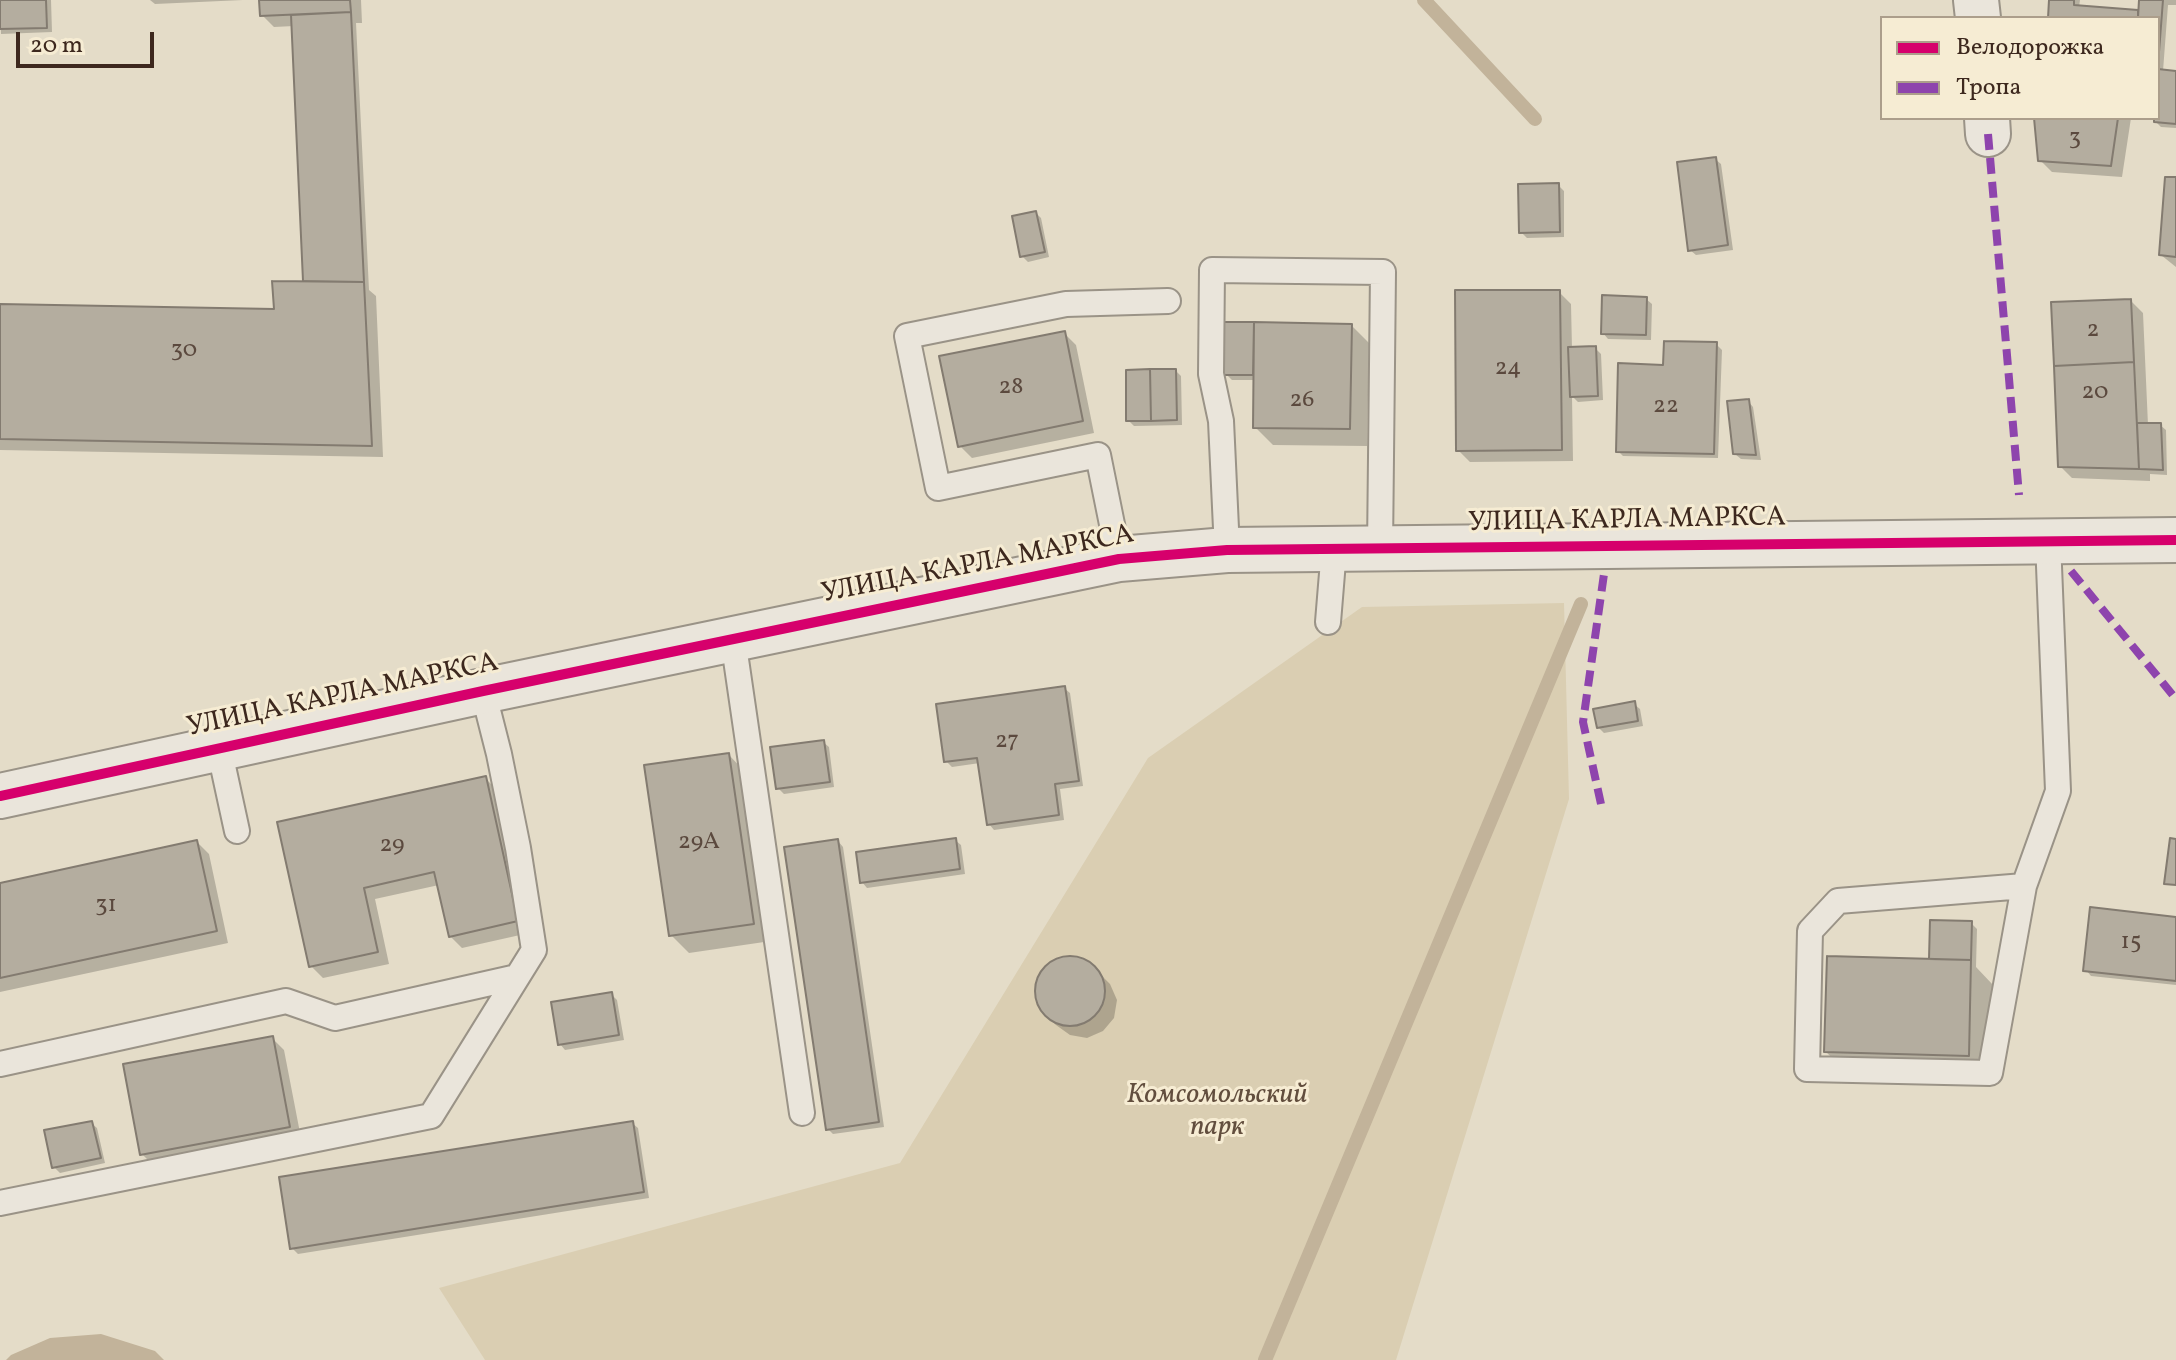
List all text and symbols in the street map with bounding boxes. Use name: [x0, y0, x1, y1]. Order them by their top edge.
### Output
scale bar: [20, 16, 158, 66]
legend: [1880, 16, 2160, 120]
text: 20 m: [30, 29, 83, 63]
text: Велодорожка: [1956, 31, 2104, 65]
text: Тропа: [1956, 71, 2022, 105]
house number: 3: [2069, 126, 2081, 154]
house number: 2: [2087, 318, 2099, 346]
house number: 30: [171, 338, 197, 366]
house number: 24: [1495, 356, 1521, 384]
house number: 28: [998, 375, 1024, 403]
house number: 20: [2081, 380, 2109, 408]
house number: 26: [1289, 388, 1315, 416]
house number: 22: [1653, 394, 1679, 422]
street label: УЛИЦА КАРЛА МАРКСА: [1468, 502, 1786, 542]
street label: УЛИЦА КАРЛА МАРКСА: [819, 519, 1137, 613]
street label: УЛИЦА КАРЛА МАРКСА: [184, 648, 502, 746]
house number: 27: [995, 729, 1019, 757]
house number: 29А: [678, 830, 720, 858]
house number: 29: [379, 833, 405, 861]
house number: 31: [95, 893, 117, 921]
house number: 15: [2121, 930, 2141, 958]
park label: Комсомольский парк: [1126, 1080, 1308, 1146]

